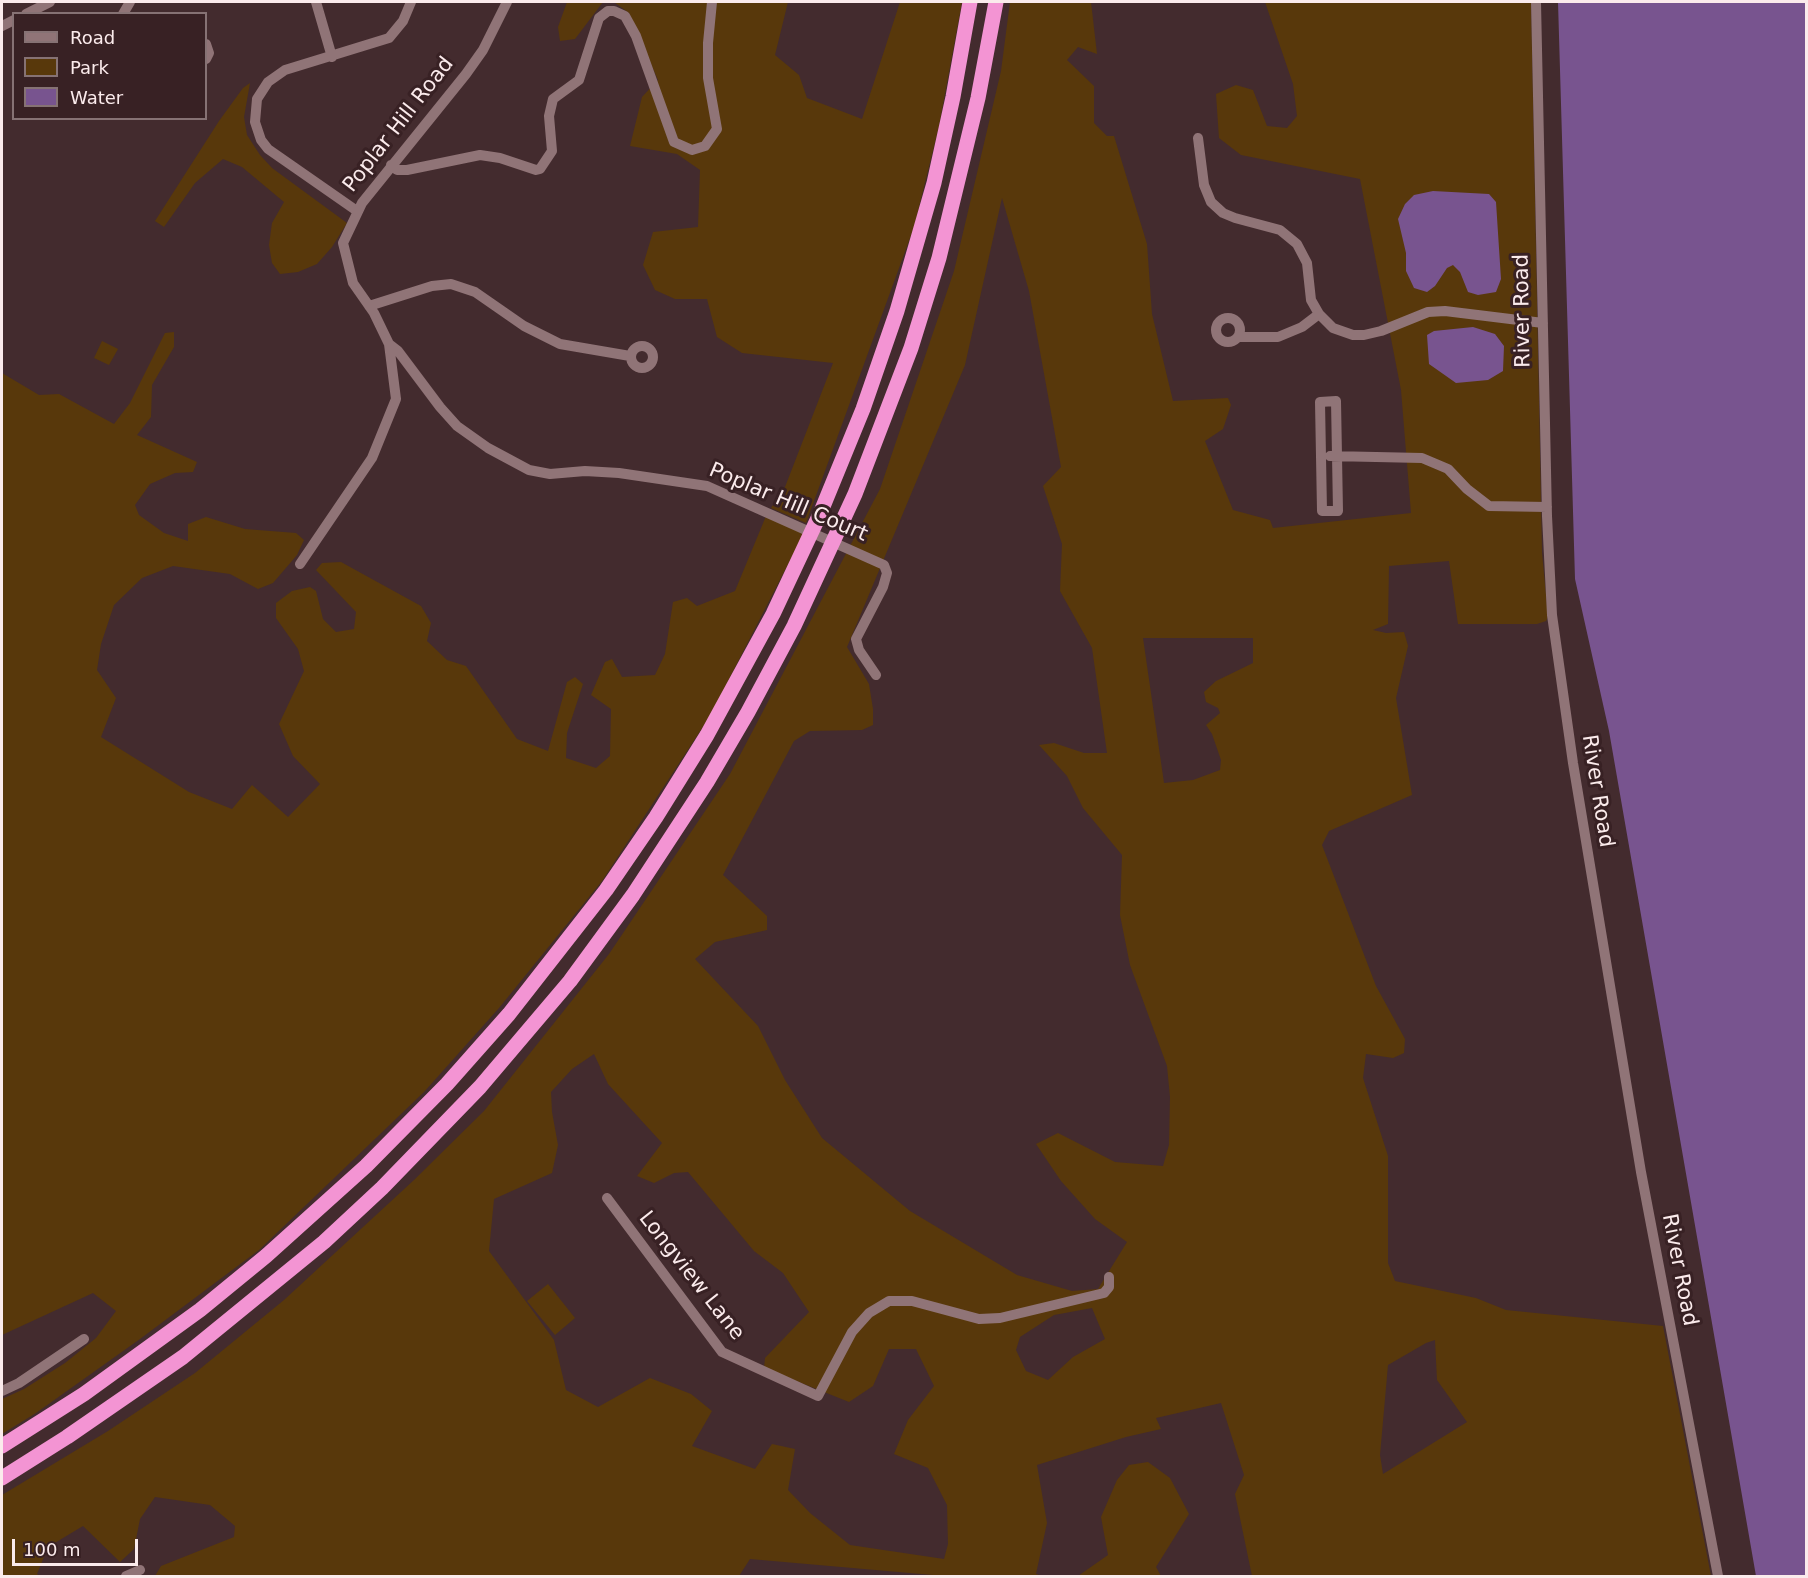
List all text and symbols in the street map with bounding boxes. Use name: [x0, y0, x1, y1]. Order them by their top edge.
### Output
legend: [12, 12, 207, 120]
text: Road: [70, 27, 115, 48]
street label: Poplar Hill Road: [338, 52, 460, 198]
text: Park: [70, 57, 109, 78]
text: Water: [70, 87, 123, 108]
street label: River Road: [1509, 254, 1537, 368]
street label: Poplar Hill Court: [705, 458, 871, 548]
street label: River Road: [1576, 733, 1618, 849]
street label: Longview Lane: [633, 1207, 749, 1345]
street label: River Road: [1656, 1212, 1702, 1328]
scale bar: [15, 1527, 141, 1565]
text: 100 m: [23, 1539, 81, 1560]

